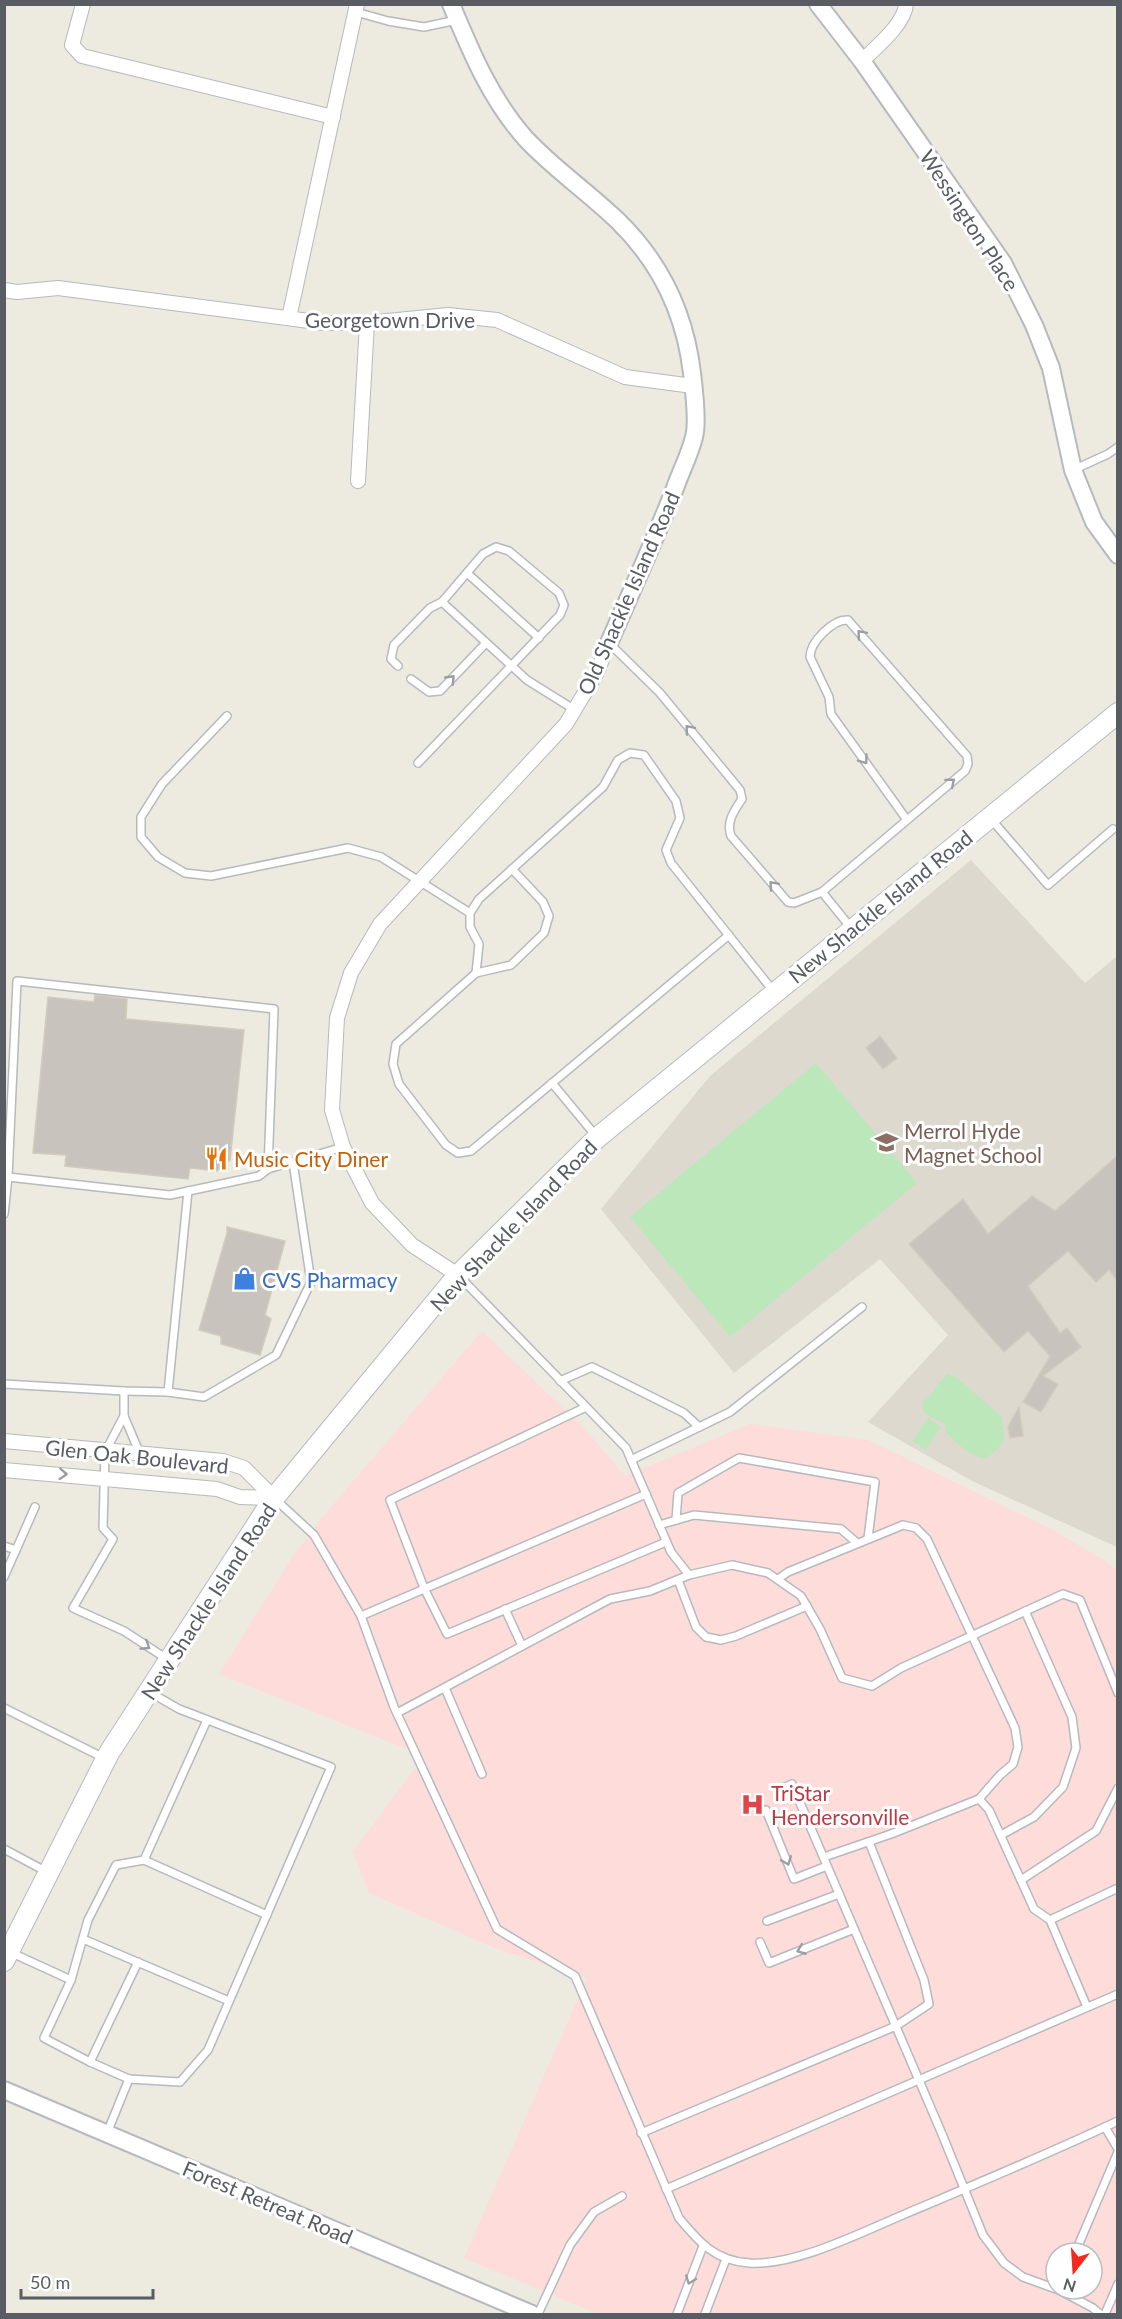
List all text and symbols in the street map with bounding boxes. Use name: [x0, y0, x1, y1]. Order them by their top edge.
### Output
street label: Wessington Place: [915, 145, 1025, 295]
street label: Georgetown Drive: [305, 307, 475, 332]
street label: Old Shackle Island Road: [572, 488, 684, 698]
one-way arrow: [857, 630, 868, 641]
one-way arrow: [444, 676, 455, 687]
one-way arrow: [685, 724, 696, 735]
one-way arrow: [857, 754, 868, 765]
one-way arrow: [944, 778, 955, 789]
street label: New Shackle Island Road: [783, 824, 977, 988]
one-way arrow: [769, 881, 780, 892]
place label: Merrol Hyde Magnet School: [904, 1118, 1042, 1167]
school or university icon: Merrol Hyde Magnet School: [873, 1129, 899, 1155]
street label: New Shackle Island Road: [424, 1134, 602, 1316]
restaurant icon: Music City Diner: [203, 1145, 229, 1171]
place label: Music City Diner: [234, 1146, 388, 1171]
shop icon: CVS Pharmacy: [231, 1266, 257, 1292]
place label: CVS Pharmacy: [262, 1267, 398, 1292]
street label: Glen Oak Boulevard: [44, 1434, 230, 1478]
one-way arrow: [58, 1468, 67, 1481]
street label: New Shackle Island Road: [135, 1498, 281, 1704]
one-way arrow: [140, 1639, 151, 1650]
place label: TriStar Hendersonville: [771, 1780, 909, 1829]
hospital icon: TriStar Hendersonville: [740, 1791, 766, 1817]
one-way arrow: [780, 1855, 792, 1866]
one-way arrow: [796, 1943, 807, 1955]
street label: Forest Retreat Road: [179, 2155, 357, 2249]
north arrow: [1044, 2241, 1104, 2301]
scale bar: [21, 2262, 153, 2300]
text: 50 m: [30, 2271, 70, 2293]
one-way arrow: [685, 2274, 697, 2285]
text: N: [1061, 2275, 1078, 2297]

